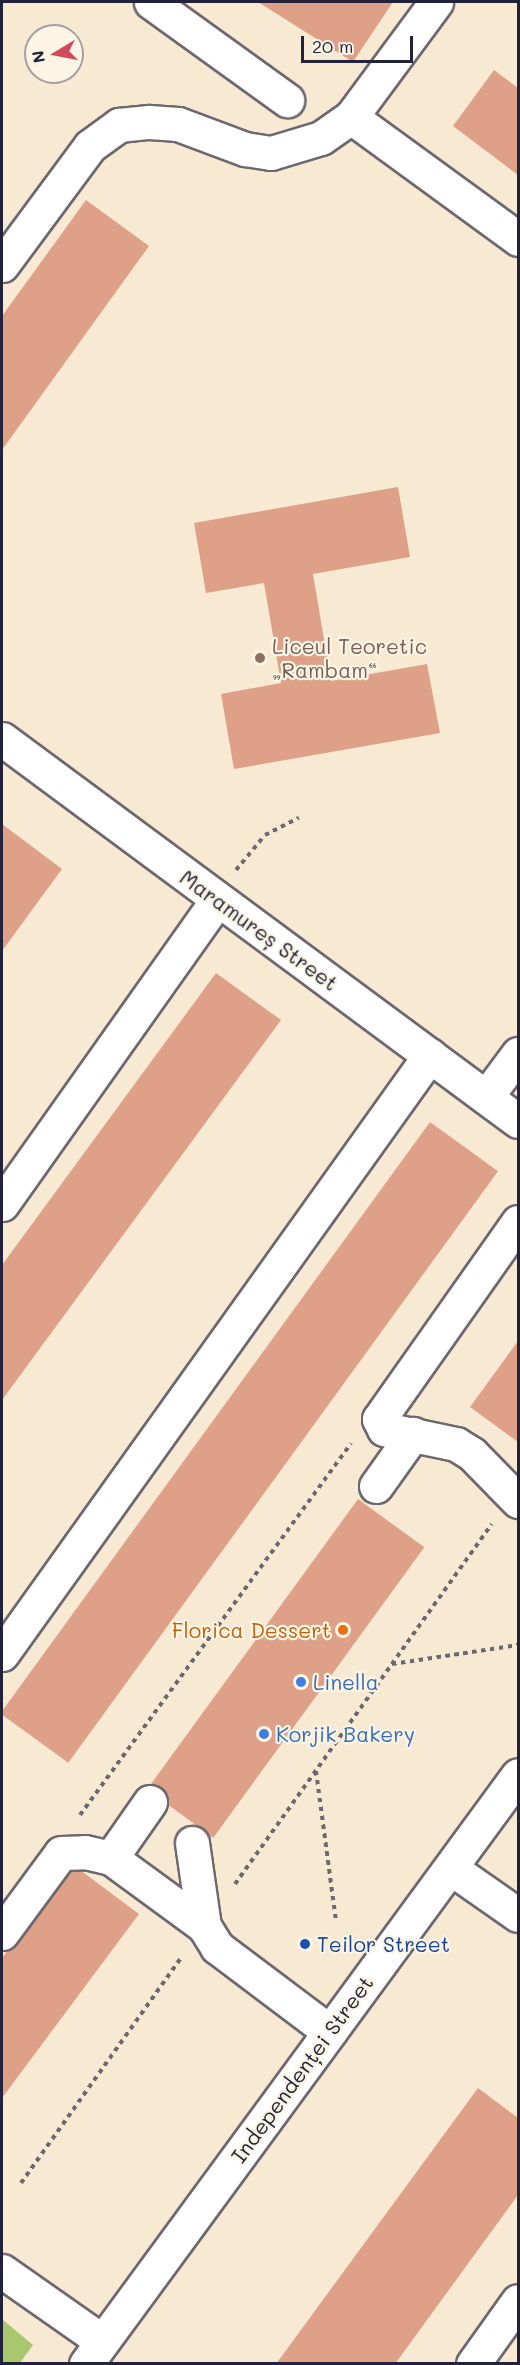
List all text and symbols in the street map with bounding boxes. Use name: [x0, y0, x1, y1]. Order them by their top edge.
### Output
north arrow: [24, 24, 84, 84]
scale bar: [304, 24, 416, 62]
text: 20 m: [312, 34, 353, 58]
text: N: [26, 49, 49, 65]
place label: Liceul Teoretic „Rambam“: [272, 633, 427, 683]
marker: Liceul Teoretic „Rambam“: [253, 651, 267, 665]
street label: Maramureș Street: [175, 864, 343, 996]
place label: Florica Dessert: [172, 1617, 331, 1643]
marker: Florica Dessert: [336, 1623, 350, 1637]
place label: Linella: [313, 1669, 379, 1695]
marker: Linella: [294, 1675, 308, 1689]
place label: Korjik Bakery: [276, 1721, 415, 1747]
marker: Korjik Bakery: [257, 1727, 271, 1741]
place label: Teilor Street: [317, 1931, 450, 1957]
marker: Teilor Street: [298, 1937, 312, 1951]
street label: Independenței Street: [226, 1971, 378, 2167]

